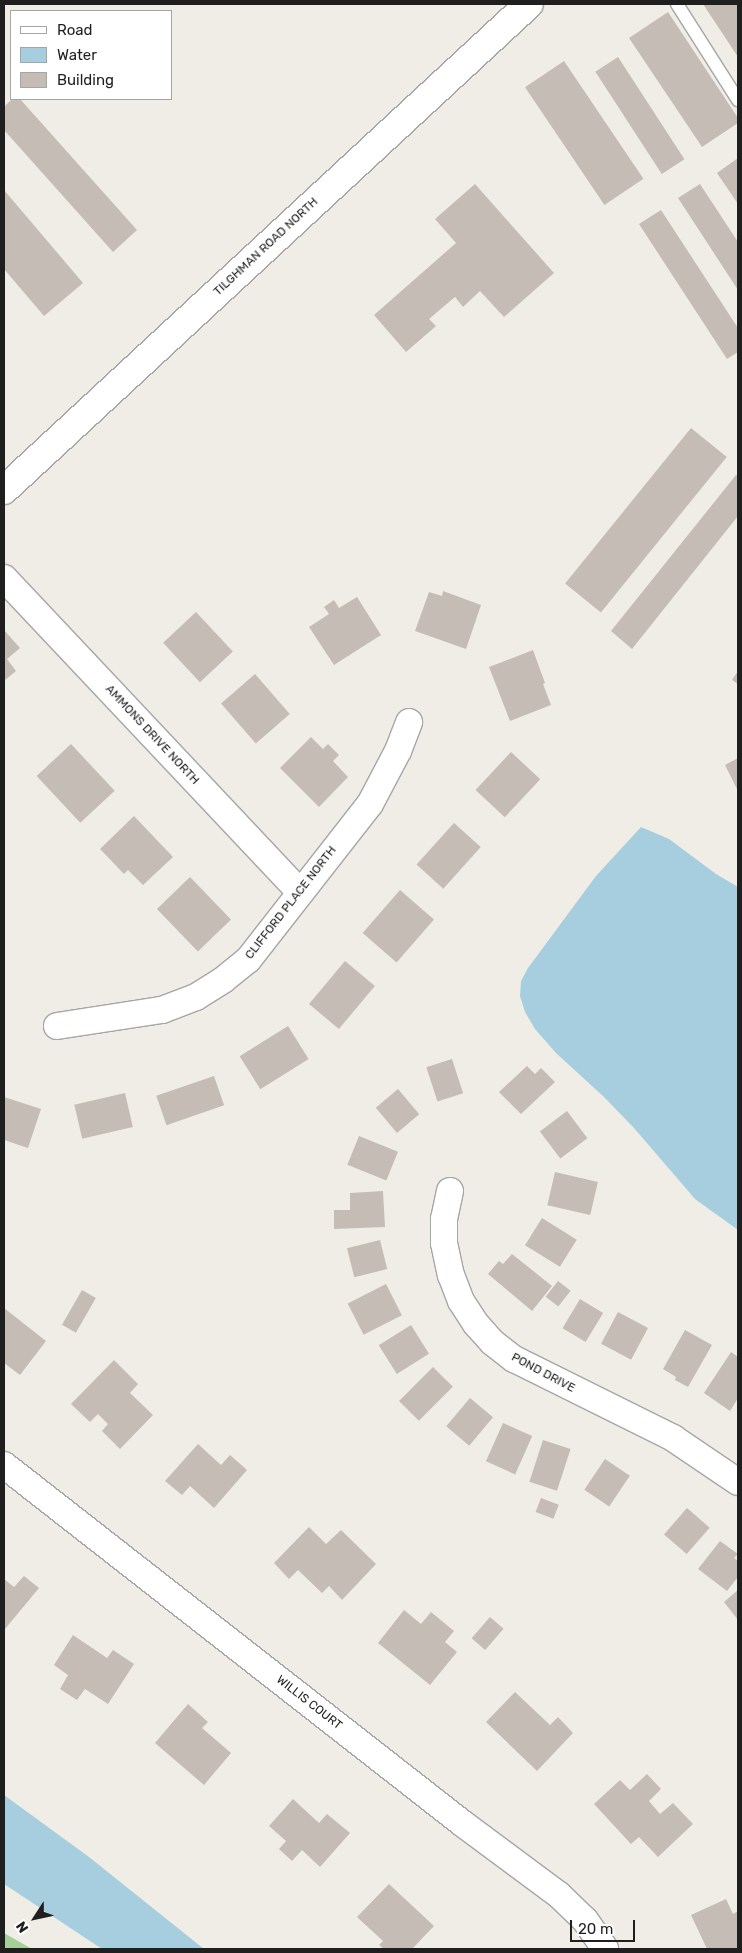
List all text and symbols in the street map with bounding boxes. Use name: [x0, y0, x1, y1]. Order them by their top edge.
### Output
legend: [10, 10, 172, 100]
text: Road: [57, 21, 93, 39]
text: Water: [57, 46, 97, 64]
text: Building: [57, 71, 114, 89]
street label: TILGHMAN ROAD NORTH: [211, 195, 321, 299]
street label: AMMONS DRIVE NORTH: [102, 682, 202, 788]
street label: CLIFFORD PLACE NORTH: [242, 844, 340, 962]
street label: POND DRIVE: [509, 1350, 577, 1396]
street label: WILLIS COURT: [273, 1673, 345, 1733]
north arrow: [10, 1893, 60, 1943]
scale bar: [572, 1910, 637, 1942]
text: N: [12, 1918, 32, 1936]
text: 20 m: [578, 1920, 613, 1938]

